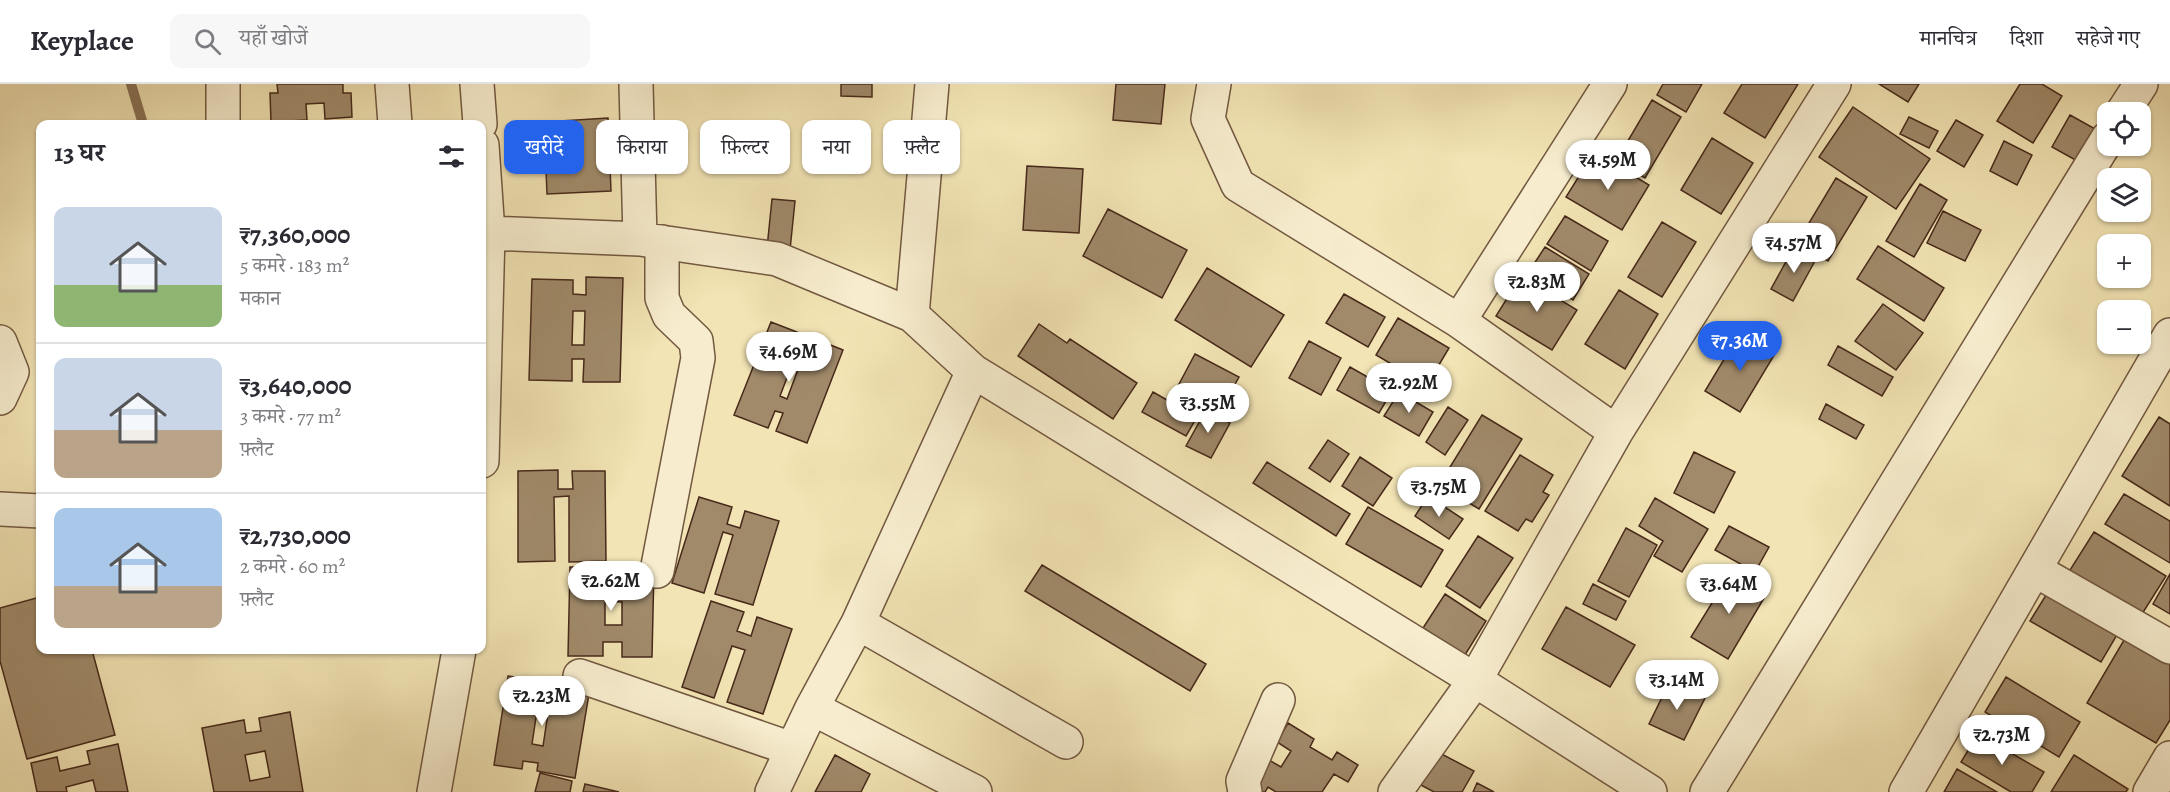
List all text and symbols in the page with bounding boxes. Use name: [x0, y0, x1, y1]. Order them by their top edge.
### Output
search box: [170, 14, 590, 68]
text: Keyplace: [30, 22, 134, 60]
text: यहाँ खोजें: [239, 23, 308, 53]
text: मानचित्र: [1920, 24, 1977, 52]
text: दिशा: [2010, 24, 2043, 52]
text: सहेजे गए: [2076, 24, 2140, 52]
icon: search: [191, 25, 224, 58]
map controls: [2097, 102, 2151, 354]
button: locate: [2097, 102, 2151, 156]
chip: खरीदें: [504, 120, 584, 174]
chip: किराया: [596, 120, 688, 174]
chip: फ़िल्टर: [700, 120, 790, 174]
chip: नया: [802, 120, 871, 174]
chip: फ़्लैट: [883, 120, 960, 174]
text: 13 घर: [54, 135, 105, 170]
icon: filters: [435, 140, 468, 173]
pin: ₹4.59M: [1559, 140, 1657, 191]
text: ₹4.59M: [1580, 146, 1637, 173]
button: layers: [2097, 168, 2151, 222]
text: ₹7,360,000: [240, 217, 350, 252]
pin: ₹4.57M: [1745, 223, 1843, 274]
text: ₹4.57M: [1766, 229, 1822, 256]
icon: home: [102, 231, 174, 303]
button: +: [2097, 234, 2151, 288]
text: 5 कमरे · 183 m²: [240, 252, 349, 279]
pin: ₹2.83M: [1488, 262, 1586, 313]
text: ₹2.83M: [1508, 268, 1566, 295]
text: मकान: [240, 285, 281, 312]
button: −: [2097, 300, 2151, 354]
pin: ₹7.36M: [1691, 321, 1789, 372]
text: ₹7.36M: [1712, 327, 1768, 354]
pin: ₹4.69M: [740, 332, 838, 383]
text: ₹4.69M: [760, 338, 818, 365]
pin: ₹2.92M: [1360, 363, 1458, 414]
text: ₹3,640,000: [240, 368, 352, 403]
text: ₹2.92M: [1380, 369, 1438, 396]
icon: home: [102, 382, 174, 454]
pin: ₹3.55M: [1159, 383, 1257, 434]
text: ₹3.55M: [1180, 389, 1236, 416]
text: 3 कमरे · 77 m²: [240, 403, 341, 430]
text: फ़्लैट: [240, 436, 273, 463]
pin: ₹3.75M: [1390, 467, 1488, 518]
text: ₹3.75M: [1411, 473, 1467, 500]
text: ₹2,730,000: [240, 518, 351, 553]
icon: home: [102, 532, 174, 604]
text: 2 कमरे · 60 m²: [240, 553, 345, 580]
pin: ₹2.62M: [562, 561, 660, 612]
pin: ₹3.64M: [1680, 564, 1778, 615]
text: ₹2.62M: [582, 567, 640, 594]
text: ₹3.64M: [1700, 570, 1758, 597]
text: फ़्लैट: [240, 586, 273, 613]
pin: ₹3.14M: [1628, 660, 1726, 711]
text: ₹3.14M: [1650, 666, 1704, 693]
pin: ₹2.23M: [493, 676, 591, 727]
text: ₹2.23M: [513, 682, 571, 709]
pin: ₹2.73M: [1953, 715, 2051, 766]
text: ₹2.73M: [1974, 721, 2030, 748]

